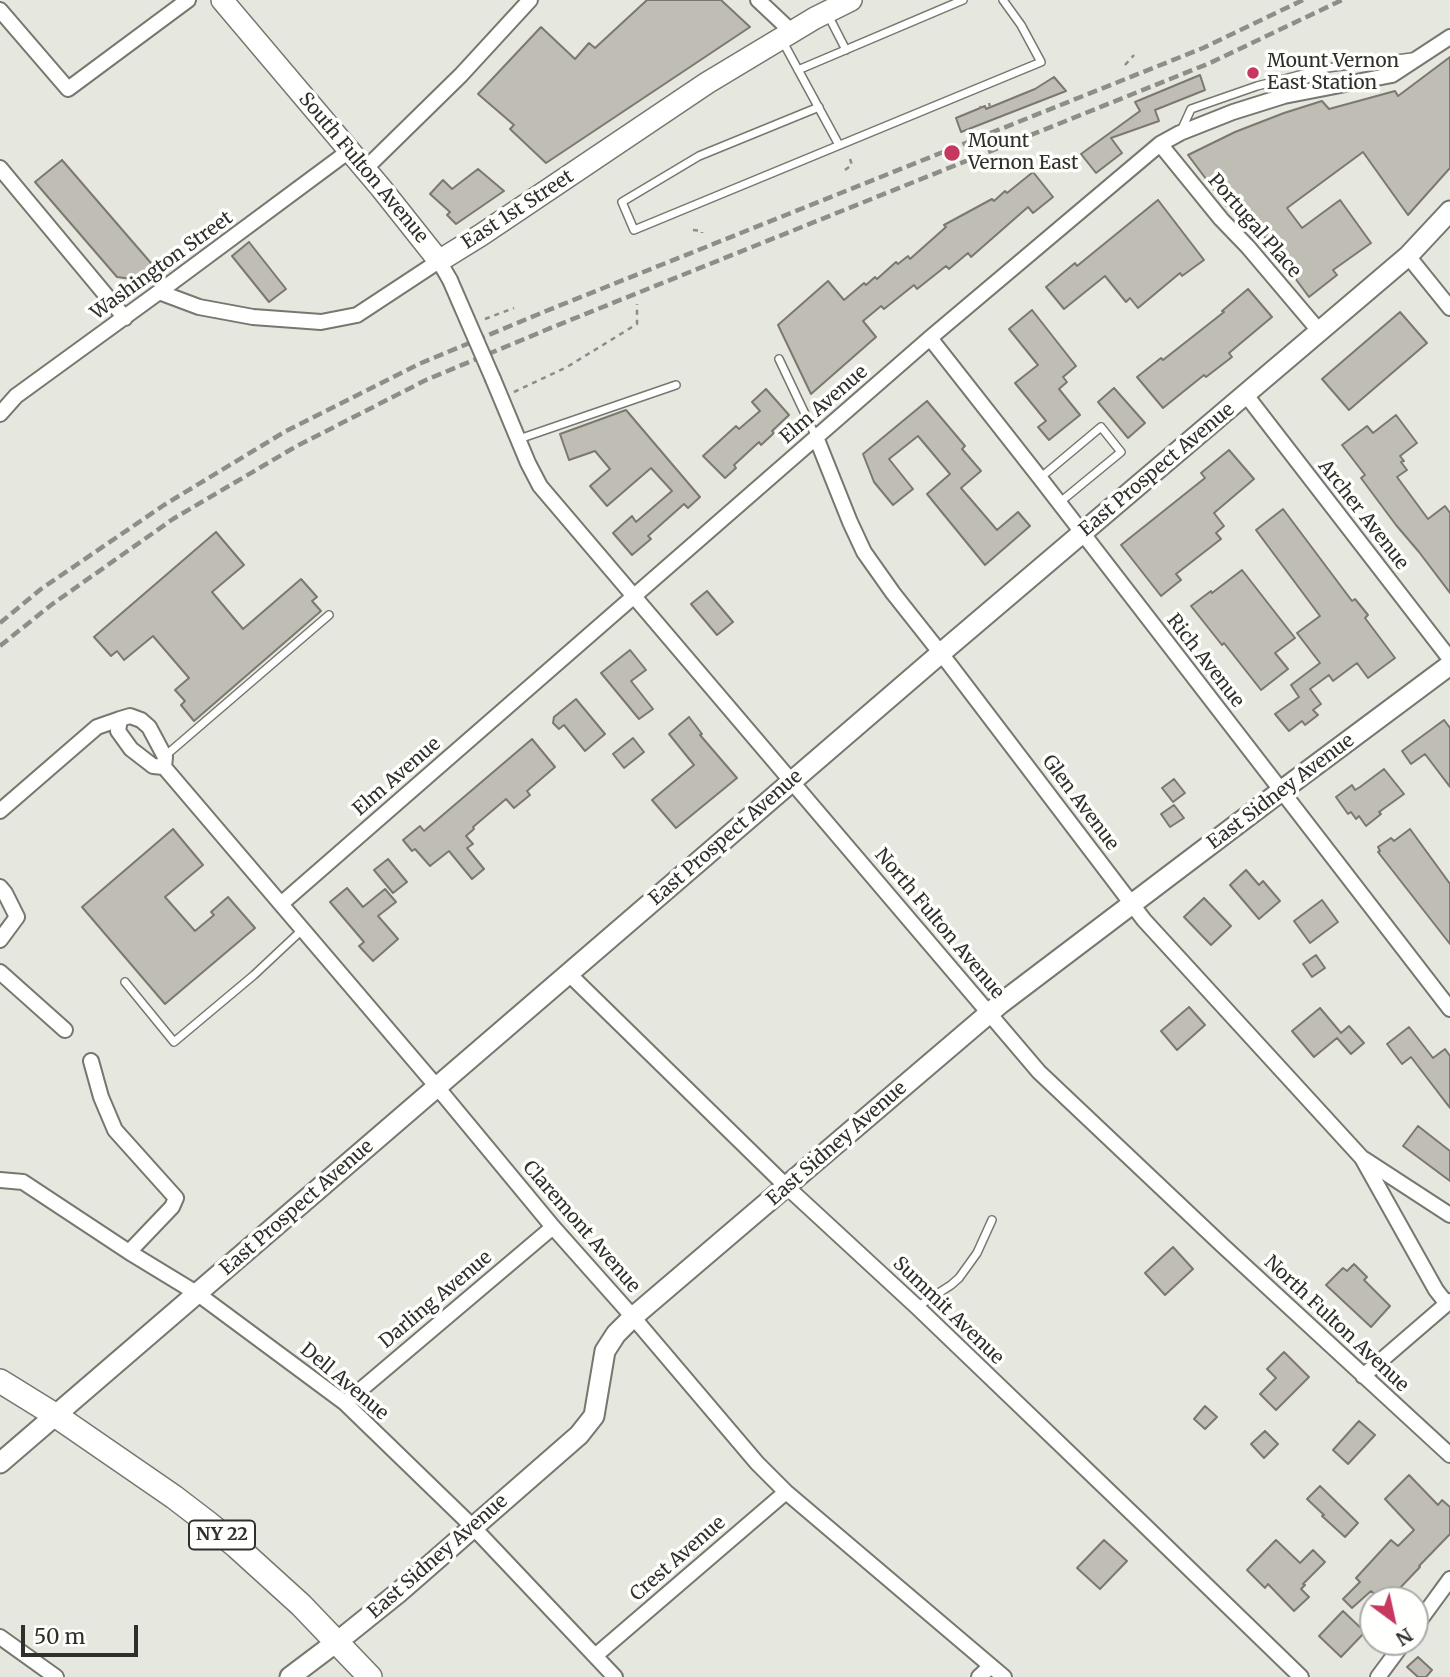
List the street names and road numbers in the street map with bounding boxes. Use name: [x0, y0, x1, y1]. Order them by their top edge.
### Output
street label: South Fulton Avenue: [293, 88, 433, 248]
street label: East 1st Street: [458, 165, 578, 255]
street label: Portugal Place: [1203, 169, 1305, 283]
street label: Washington Street: [87, 207, 237, 325]
street label: Elm Avenue: [776, 361, 872, 449]
street label: East Prospect Avenue: [1075, 398, 1239, 542]
street label: Archer Avenue: [1313, 456, 1413, 574]
street label: Rich Avenue: [1161, 610, 1249, 712]
street label: East Sidney Avenue: [1203, 729, 1359, 855]
street label: Elm Avenue: [349, 733, 445, 821]
street label: Glen Avenue: [1037, 751, 1123, 855]
street label: East Prospect Avenue: [645, 765, 807, 911]
street label: North Fulton Avenue: [869, 844, 1009, 1004]
street label: East Sidney Avenue: [763, 1077, 911, 1211]
street label: East Prospect Avenue: [216, 1135, 378, 1281]
street label: Claremont Avenue: [518, 1156, 644, 1298]
street label: Darling Avenue: [375, 1246, 497, 1354]
street label: North Fulton Avenue: [1259, 1251, 1413, 1397]
street label: Summit Avenue: [888, 1252, 1008, 1370]
street label: Dell Avenue: [295, 1339, 393, 1425]
street label: East Sidney Avenue: [364, 1490, 512, 1624]
street label: Crest Avenue: [626, 1512, 730, 1606]
road number: NY 22: [189, 1520, 255, 1550]

